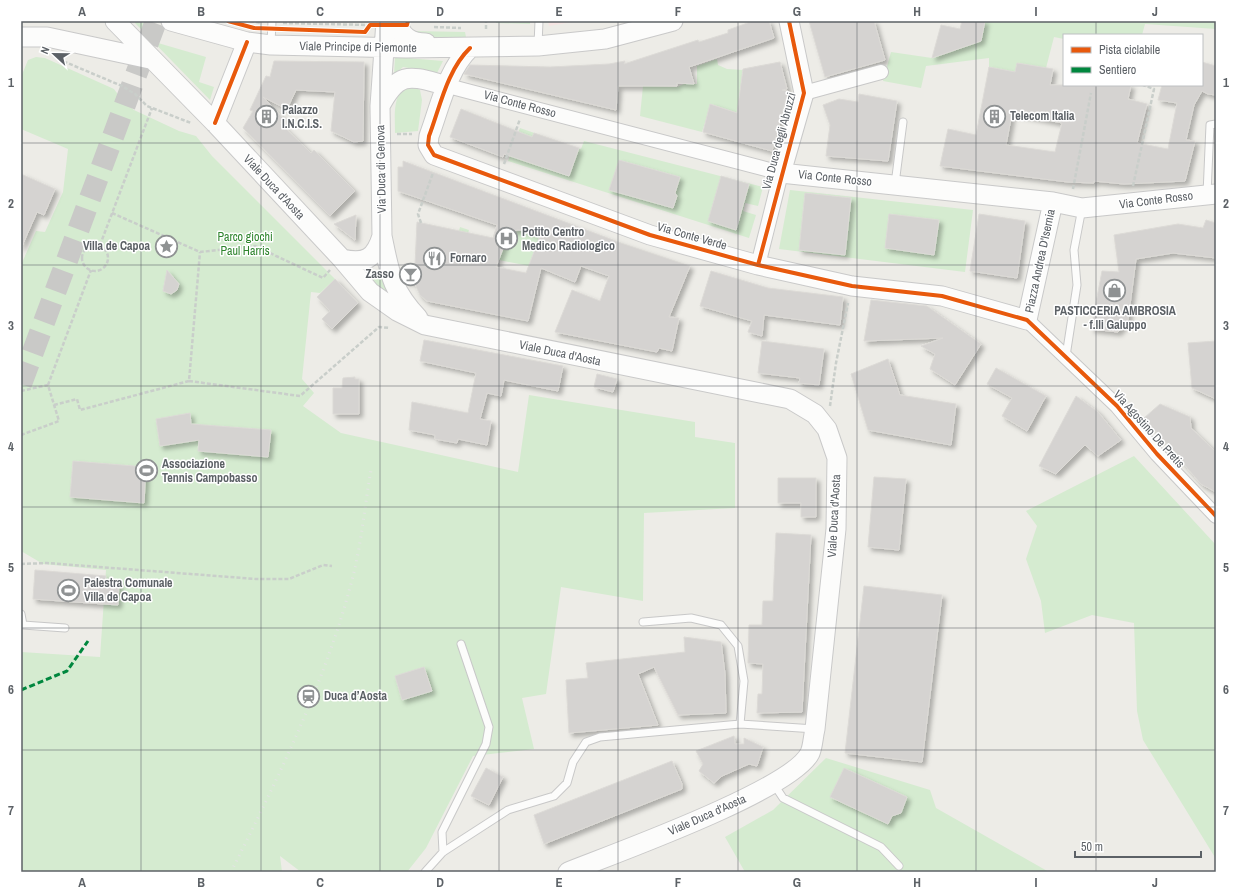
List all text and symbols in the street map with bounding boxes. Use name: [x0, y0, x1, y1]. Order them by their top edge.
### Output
text: A: [78, 3, 86, 20]
text: B: [197, 3, 205, 20]
text: C: [316, 3, 324, 20]
text: D: [436, 3, 444, 20]
text: E: [555, 3, 563, 20]
text: F: [675, 3, 682, 20]
text: G: [793, 3, 801, 20]
text: H: [913, 3, 921, 20]
text: I: [1035, 3, 1038, 20]
text: J: [1152, 3, 1158, 20]
north arrow: [34, 34, 74, 74]
legend: [1063, 34, 1203, 86]
street label: Viale Principe di Piemonte: [299, 38, 417, 56]
text: Pista ciclabile: [1099, 42, 1160, 58]
text: N: [37, 45, 52, 56]
text: Sentiero: [1099, 62, 1136, 78]
text: 1: [8, 74, 14, 91]
text: 1: [1223, 74, 1229, 91]
street label: Via Conte Rosso: [482, 87, 558, 121]
street label: Via Duca degli Abruzzi: [758, 91, 800, 191]
place label: Palazzo I.N.C.I.S.: [282, 102, 322, 132]
building icon: Telecom Italia: [982, 103, 1008, 129]
building icon: Palazzo I.N.C.I.S.: [254, 104, 280, 130]
place label: Telecom Italia: [1010, 108, 1075, 124]
street label: Via Duca di Genova: [372, 124, 390, 213]
street label: Viale Duca d'Aosta: [240, 151, 309, 223]
street label: Via Conte Rosso: [797, 166, 873, 190]
street label: Via Conte Rosso: [1118, 188, 1194, 212]
text: 2: [8, 195, 14, 212]
text: 2: [1223, 195, 1229, 212]
street label: Piazza Andrea D'Isernia: [1021, 207, 1059, 314]
street label: Via Conte Verde: [655, 218, 729, 254]
place label: Potito Centro Medico Radiologico: [522, 224, 615, 254]
hospital icon: Potito Centro Medico Radiologico: [493, 226, 519, 252]
park label: Parco giochi Paul Harris: [217, 229, 273, 259]
place icon: Villa de Capoa: [153, 233, 179, 259]
place label: Villa de Capoa: [83, 238, 151, 254]
restaurant icon: Fornaro: [421, 245, 447, 271]
place label: Fornaro: [450, 250, 487, 266]
bar icon: Zasso: [397, 261, 423, 287]
place label: Zasso: [366, 266, 394, 282]
shop icon: PASTICCERIA AMBROSIA - f.lli Galuppo: [1102, 277, 1128, 303]
place label: PASTICCERIA AMBROSIA - f.lli Galuppo: [1054, 303, 1177, 333]
text: 3: [8, 317, 14, 334]
text: 3: [1223, 317, 1229, 334]
street label: Viale Duca d'Aosta: [518, 337, 603, 370]
street label: Via Agostino De Pretis: [1110, 387, 1188, 471]
text: 4: [8, 438, 14, 455]
text: 4: [1223, 438, 1229, 455]
place label: Associazione Tennis Campobasso: [162, 456, 258, 486]
sports icon: Associazione Tennis Campobasso: [134, 458, 160, 484]
street label: Viale Duca d'Aosta: [824, 474, 844, 558]
text: 5: [8, 559, 14, 576]
text: 5: [1223, 559, 1229, 576]
place label: Palestra Comunale Villa de Capoa: [84, 575, 173, 605]
sports icon: Palestra Comunale Villa de Capoa: [56, 577, 82, 603]
text: 6: [8, 681, 14, 698]
text: 6: [1223, 681, 1229, 698]
station icon: Duca d’Aosta: [295, 683, 321, 709]
place label: Duca d’Aosta: [324, 688, 387, 704]
street label: Viale Duca d'Aosta: [666, 791, 749, 839]
text: 7: [8, 802, 14, 819]
text: 7: [1223, 802, 1229, 819]
scale bar: [1075, 833, 1201, 859]
text: 50 m: [1081, 839, 1103, 855]
text: A: [78, 874, 86, 891]
text: B: [197, 874, 205, 891]
text: C: [316, 874, 324, 891]
text: D: [436, 874, 444, 891]
text: E: [555, 874, 563, 891]
text: F: [675, 874, 682, 891]
text: G: [793, 874, 801, 891]
text: H: [913, 874, 921, 891]
text: I: [1035, 874, 1038, 891]
text: J: [1152, 874, 1158, 891]

